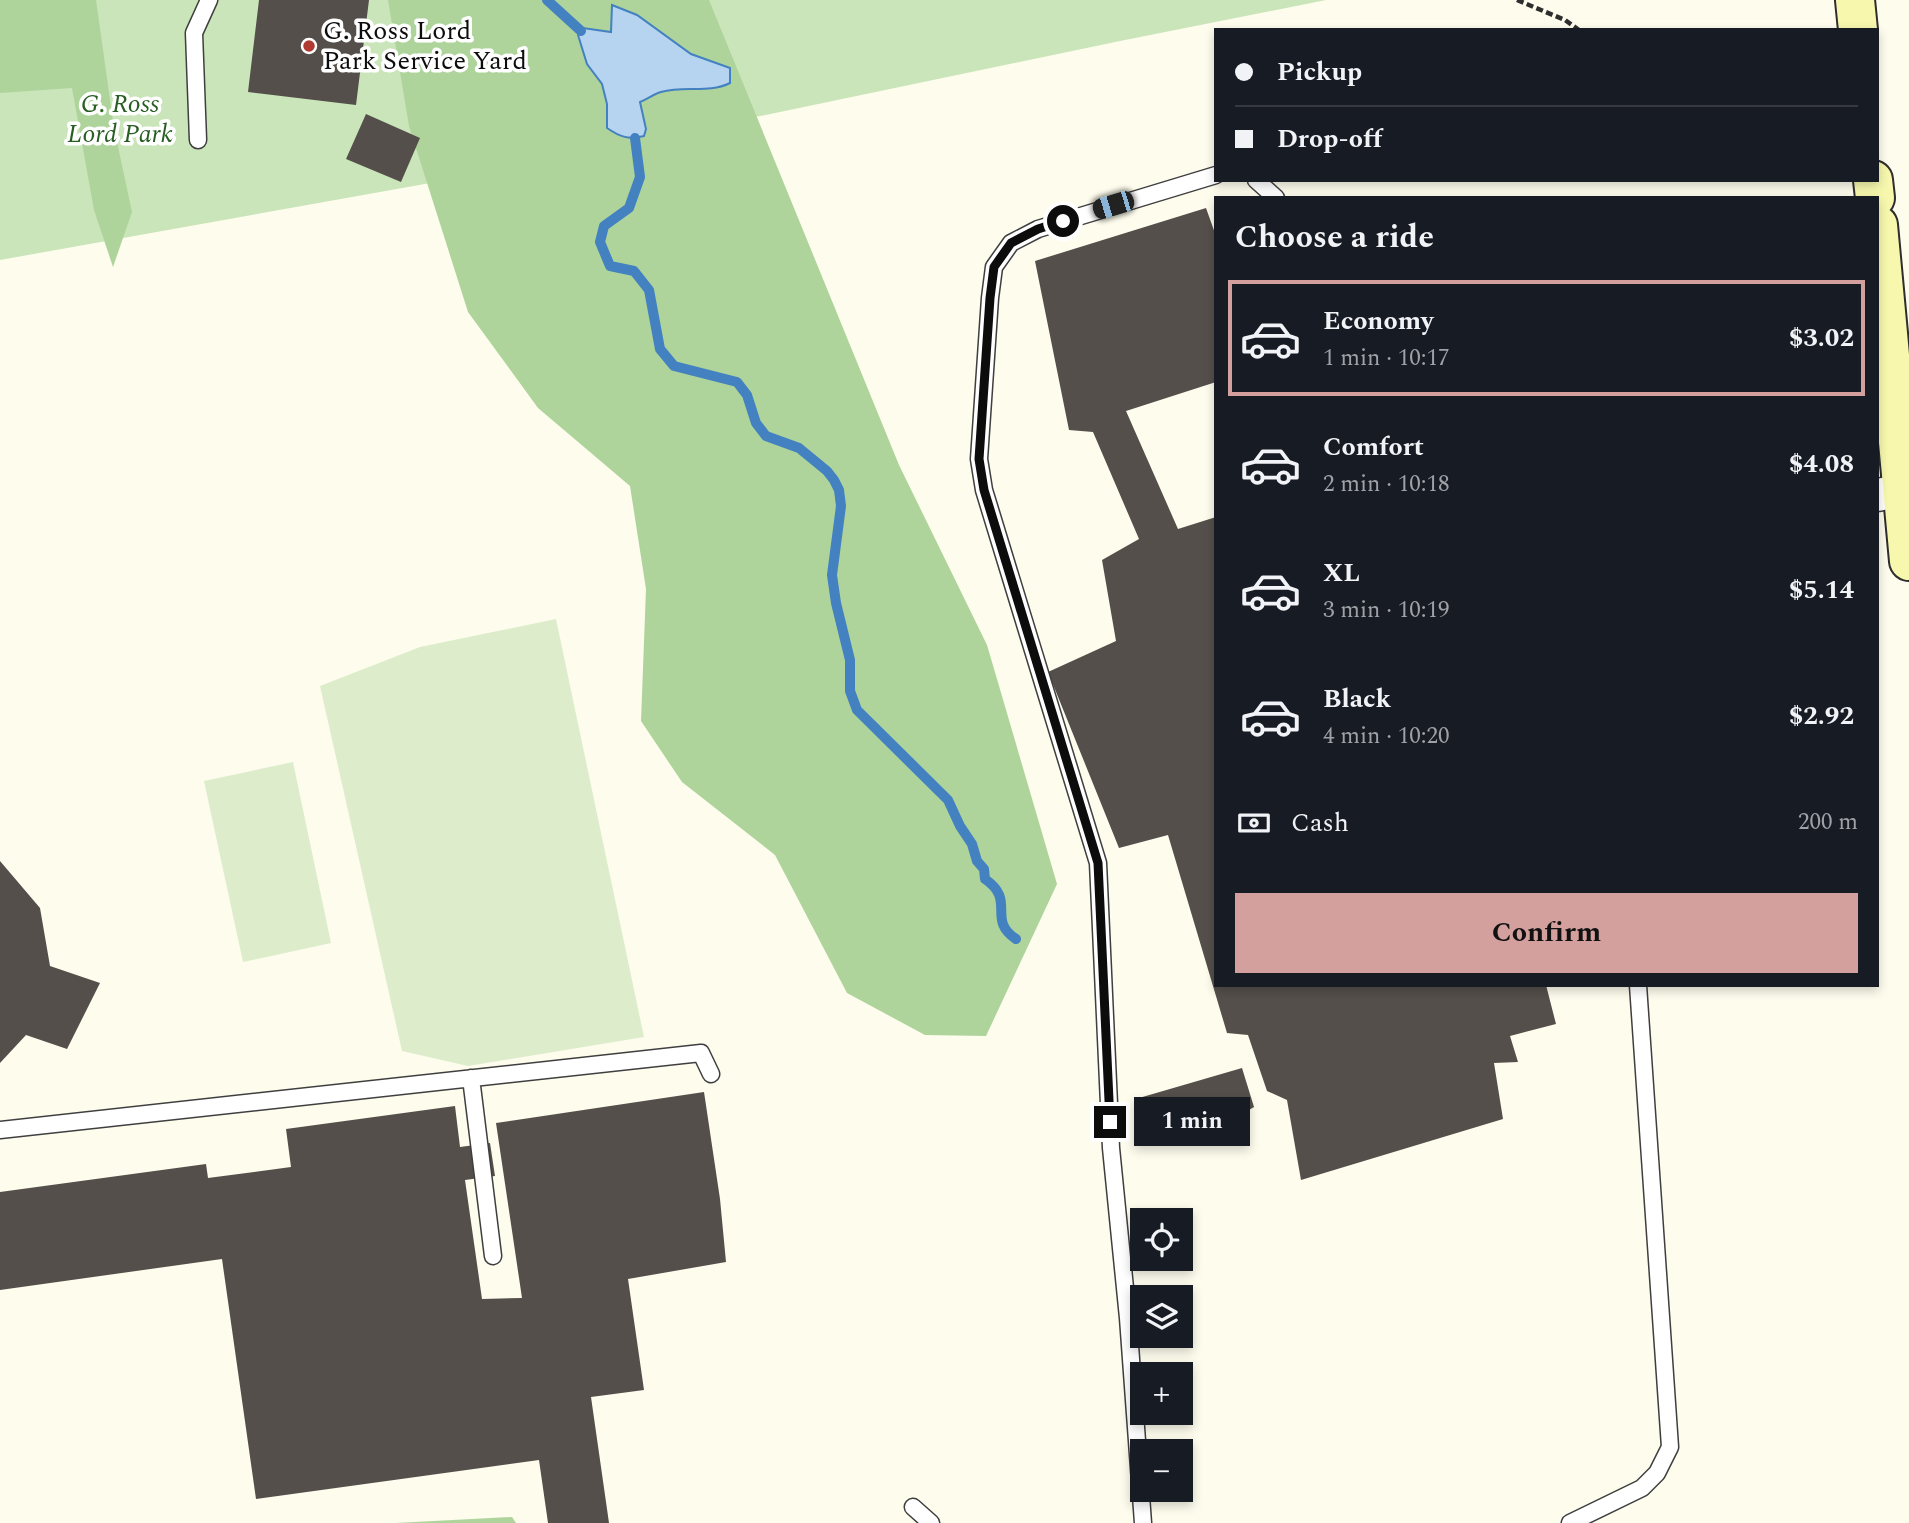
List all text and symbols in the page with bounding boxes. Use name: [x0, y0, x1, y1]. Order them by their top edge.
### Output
place label: G. Ross Lord Park Service Yard: [323, 11, 527, 81]
marker: G. Ross Lord Park Service Yard: [301, 38, 317, 54]
text: Pickup: [1277, 52, 1362, 92]
park label: G. Ross Lord Park: [67, 84, 173, 154]
text: Drop-off: [1277, 119, 1382, 159]
car: [1090, 189, 1137, 221]
route start: [1047, 205, 1079, 237]
text: Choose a ride: [1235, 213, 1434, 262]
text: Economy: [1323, 301, 1433, 341]
icon: car: [1239, 307, 1302, 370]
text: $3.02: [1789, 318, 1854, 358]
text: 1 min · 10:17: [1323, 341, 1450, 376]
text: Comfort: [1323, 427, 1424, 467]
icon: car: [1239, 433, 1302, 496]
text: $4.08: [1789, 444, 1854, 484]
text: 2 min · 10:18: [1323, 467, 1450, 502]
text: XL: [1323, 553, 1360, 593]
icon: car: [1239, 559, 1302, 622]
text: $5.14: [1789, 570, 1854, 610]
text: 3 min · 10:19: [1323, 593, 1450, 628]
text: Black: [1323, 679, 1391, 719]
icon: car: [1239, 685, 1302, 748]
text: $2.92: [1789, 696, 1854, 736]
text: 4 min · 10:20: [1323, 719, 1450, 754]
text: Cash: [1291, 803, 1349, 843]
icon: cash: [1235, 804, 1273, 842]
text: 200 m: [1798, 805, 1858, 840]
button: Confirm: [1235, 893, 1858, 973]
callout: 1 min: [1134, 1098, 1250, 1146]
text: 1 min: [1161, 1104, 1223, 1139]
route end: [1094, 1106, 1126, 1138]
map controls: [1130, 1208, 1193, 1502]
button: locate: [1130, 1208, 1193, 1271]
button: layers: [1130, 1285, 1193, 1348]
button: +: [1130, 1362, 1193, 1425]
button: −: [1130, 1439, 1193, 1502]

